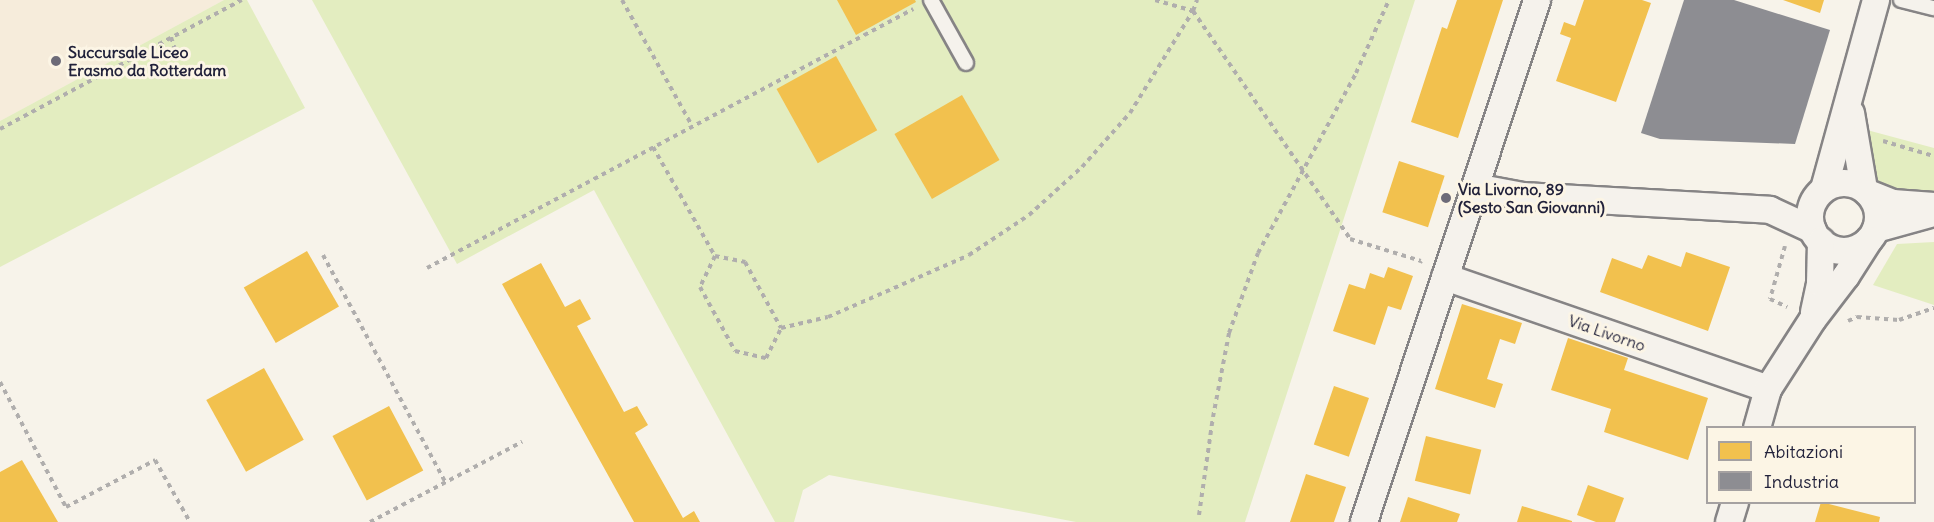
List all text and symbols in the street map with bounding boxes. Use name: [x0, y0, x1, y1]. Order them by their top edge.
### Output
place label: Succursale Liceo Erasmo da Rotterdam: [68, 42, 226, 80]
marker: Succursale Liceo Erasmo da Rotterdam: [49, 54, 63, 68]
place label: Via Livorno, 89 (Sesto San Giovanni): [1458, 179, 1605, 217]
marker: Via Livorno, 89 (Sesto San Giovanni): [1439, 191, 1453, 205]
street label: Via Livorno: [1566, 311, 1648, 355]
legend: [1706, 426, 1916, 504]
text: Abitazioni: [1764, 440, 1843, 463]
text: Industria: [1764, 470, 1839, 493]

